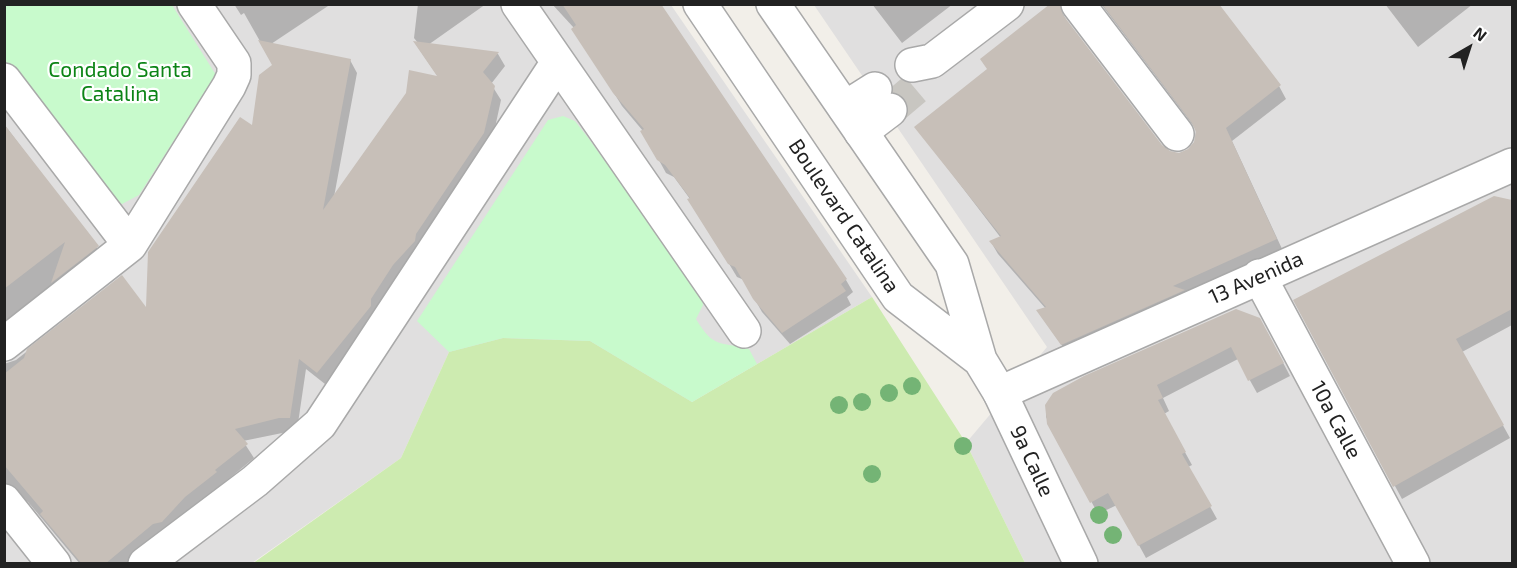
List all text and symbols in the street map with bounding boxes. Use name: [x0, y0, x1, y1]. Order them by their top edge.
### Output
north arrow: [1439, 18, 1499, 78]
text: N: [1470, 23, 1491, 45]
park label: Condado Santa Catalina: [48, 57, 192, 107]
street label: Boulevard Catalina: [783, 134, 905, 298]
street label: 13 Avenida: [1205, 246, 1307, 310]
street label: 10a Calle: [1305, 377, 1367, 463]
street label: 9a Calle: [1005, 421, 1059, 501]

